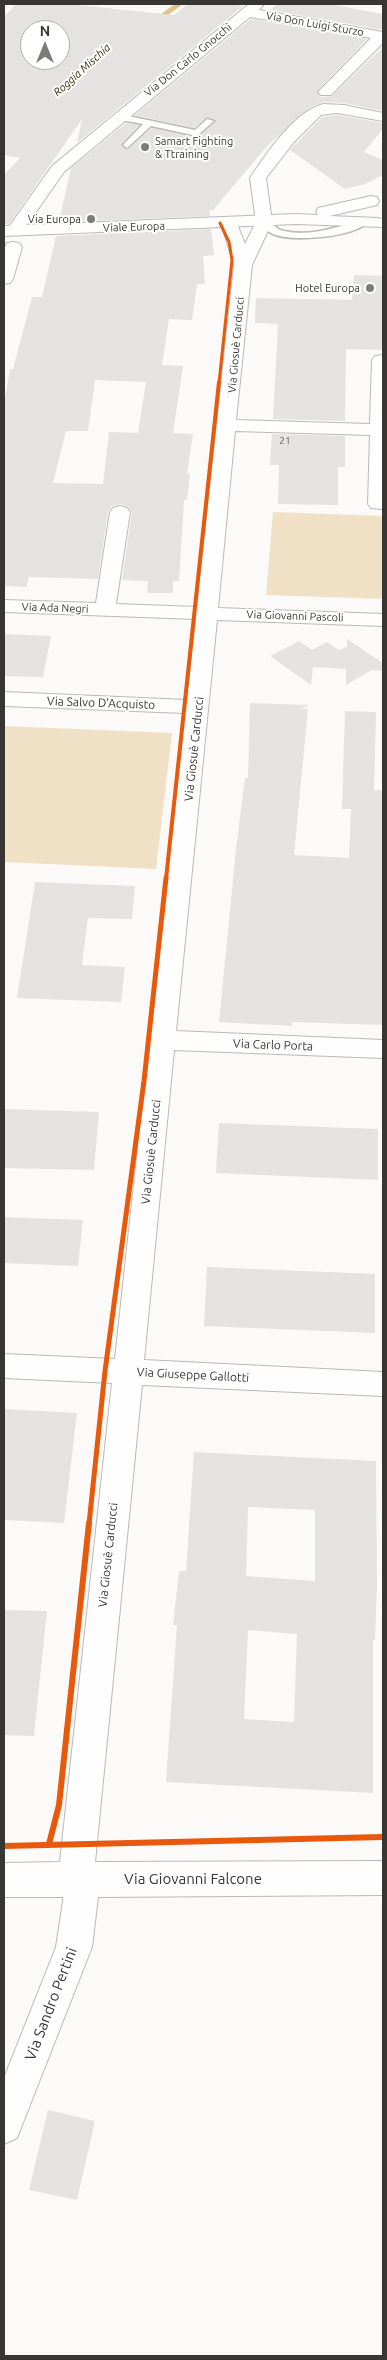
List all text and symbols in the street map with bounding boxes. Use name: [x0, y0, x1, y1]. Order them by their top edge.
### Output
street label: Via Don Luigi Sturzo: [265, 9, 365, 39]
north arrow: [20, 20, 70, 70]
street label: Via Don Carlo Gnocchi: [142, 21, 234, 99]
text: N: [40, 23, 50, 39]
water label: Roggia Mischia: [51, 41, 113, 99]
place label: Samart Fighting & Ttraining: [155, 134, 233, 160]
marker: Samart Fighting & Ttraining: [139, 141, 151, 153]
place label: Via Europa: [28, 212, 81, 226]
marker: Via Europa: [85, 213, 97, 225]
street label: Viale Europa: [103, 219, 165, 235]
place label: Hotel Europa: [295, 281, 360, 295]
marker: Hotel Europa: [364, 282, 376, 294]
street label: Via Giosuè Carducci: [225, 296, 247, 394]
house number: 21: [279, 435, 291, 447]
street label: Via Ada Negri: [21, 600, 89, 616]
street label: Via Giovanni Pascoli: [246, 608, 344, 624]
street label: Via Salvo D'Acquisto: [47, 694, 155, 712]
street label: Via Giosuè Carducci: [181, 696, 207, 802]
street label: Via Carlo Porta: [233, 1036, 313, 1054]
street label: Via Giosuè Carducci: [138, 1099, 164, 1205]
street label: Via Giuseppe Gallotti: [136, 1365, 250, 1385]
street label: Via Giosuè Carducci: [95, 1502, 121, 1608]
street label: Via Giovanni Falcone: [124, 1870, 262, 1888]
street label: Via Sandro Pertini: [21, 1945, 81, 2063]

